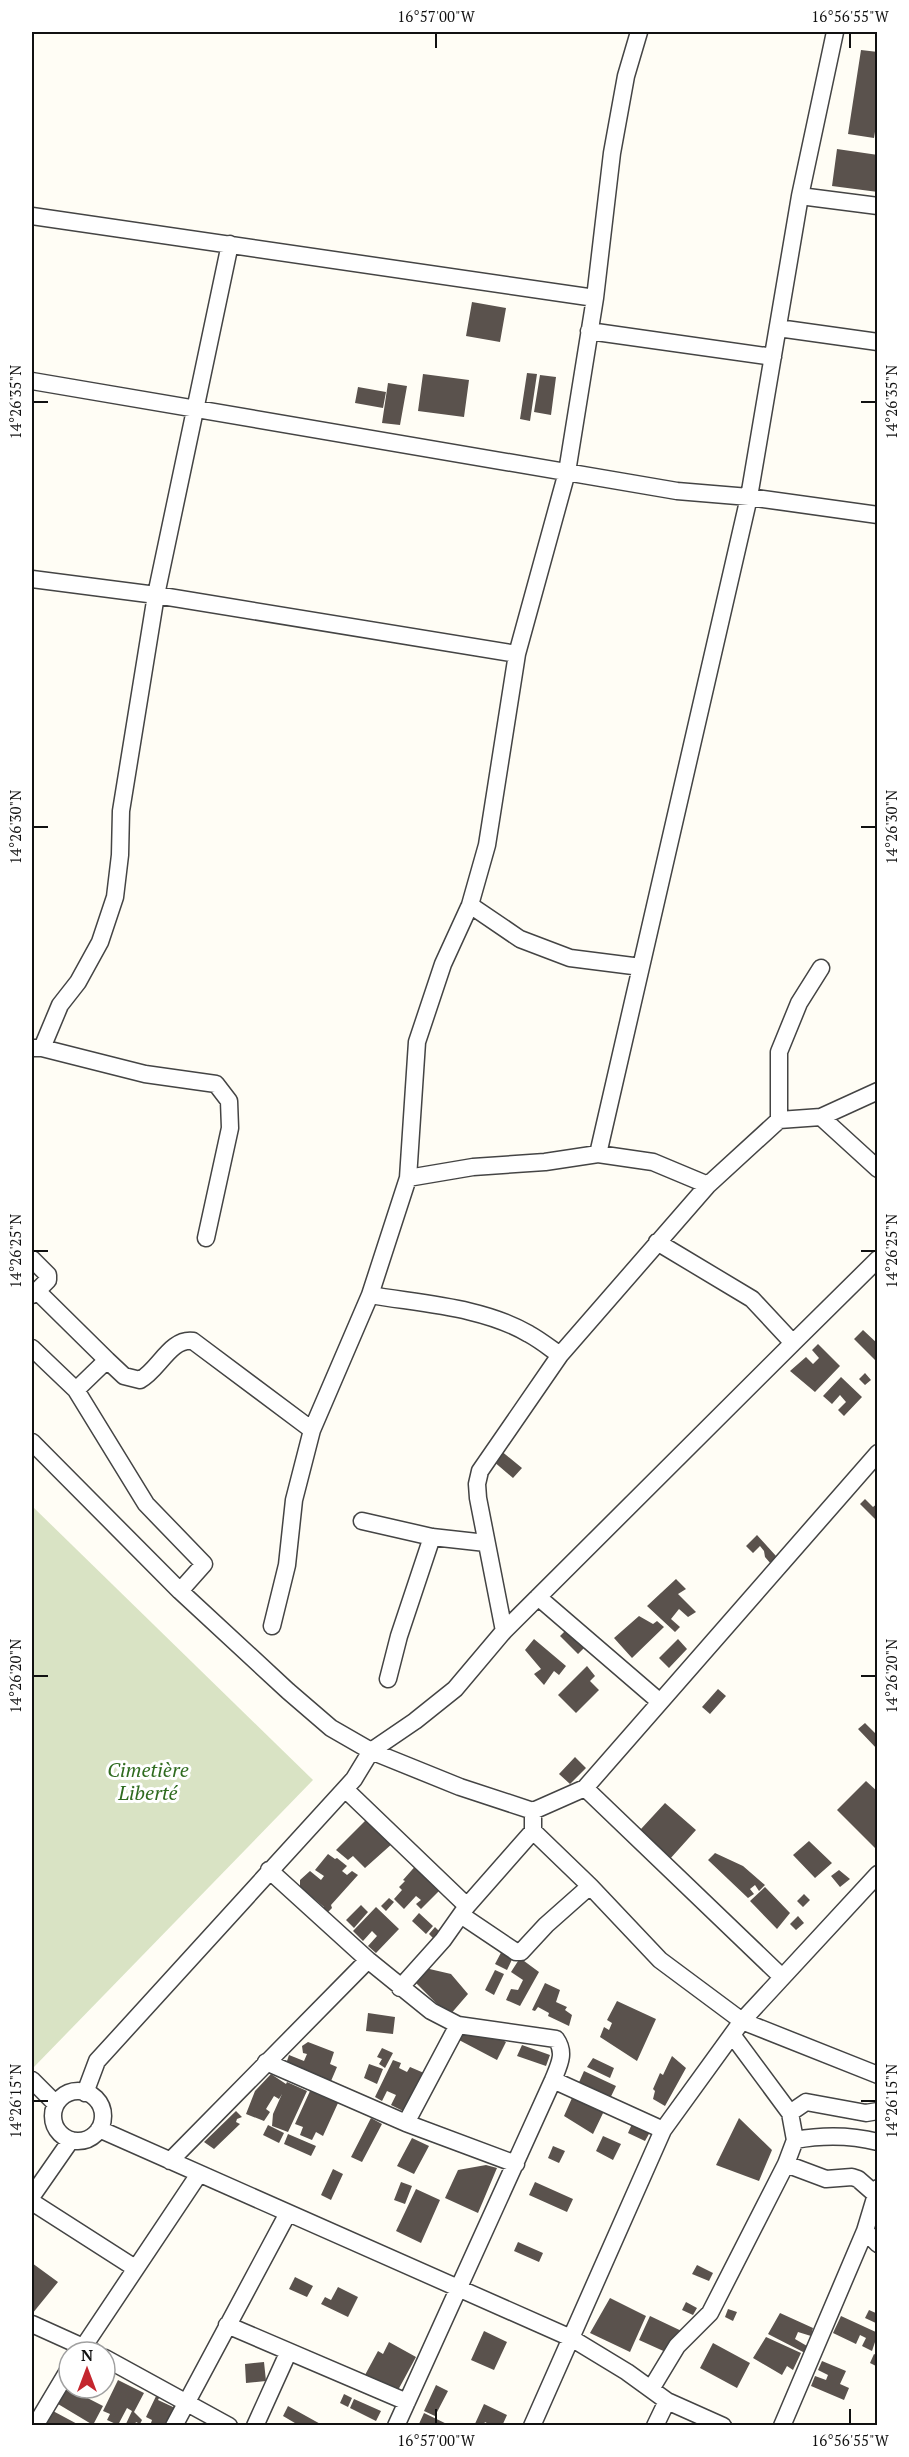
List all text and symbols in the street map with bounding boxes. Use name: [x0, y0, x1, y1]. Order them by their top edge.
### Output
text: 16°57'00"W: [397, 6, 476, 26]
text: 16°56'55"W: [811, 6, 890, 26]
text: 14°26'35"N: [5, 365, 25, 439]
text: 14°26'35"N: [881, 365, 901, 439]
text: 14°26'30"N: [5, 790, 25, 864]
text: 14°26'30"N: [881, 790, 901, 864]
text: 14°26'25"N: [5, 1214, 25, 1288]
text: 14°26'25"N: [881, 1214, 901, 1288]
text: 14°26'20"N: [5, 1639, 25, 1713]
text: 14°26'20"N: [881, 1639, 901, 1713]
park label: Cimetière Liberté: [107, 1756, 189, 1806]
text: 14°26'15"N: [5, 2064, 25, 2138]
text: 14°26'15"N: [881, 2064, 901, 2138]
north arrow: [57, 2340, 117, 2400]
text: N: [81, 2344, 93, 2366]
text: 16°57'00"W: [397, 2430, 476, 2450]
text: 16°56'55"W: [811, 2430, 890, 2450]

